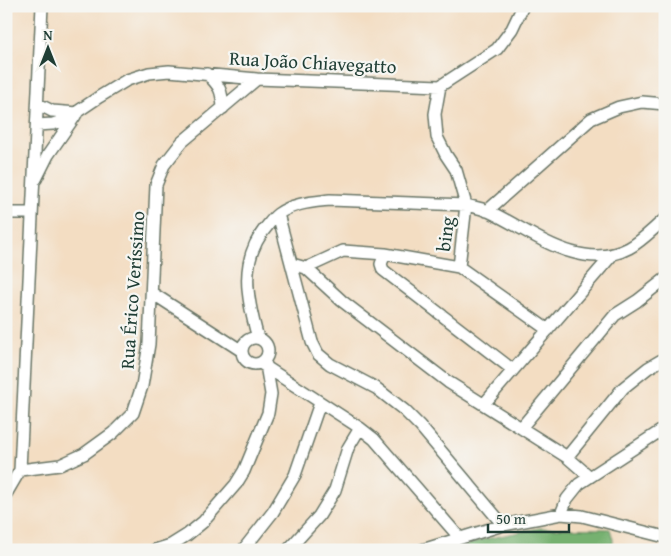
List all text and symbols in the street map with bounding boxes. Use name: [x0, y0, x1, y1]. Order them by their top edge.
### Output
north arrow: [22, 22, 72, 72]
text: N: [43, 25, 53, 45]
street label: Rua João Chiavegatto: [229, 44, 397, 80]
street label: Rua Érico Veríssimo: [113, 210, 151, 370]
street label: bing: [429, 214, 461, 253]
scale bar: [488, 501, 570, 533]
text: 50 m: [496, 508, 527, 529]

